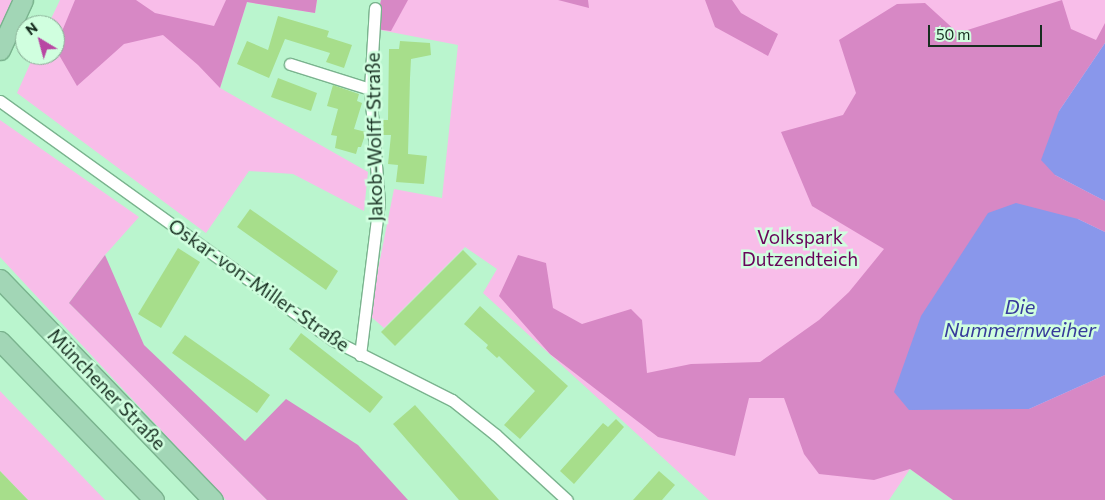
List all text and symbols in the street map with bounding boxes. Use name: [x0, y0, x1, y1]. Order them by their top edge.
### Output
north arrow: [15, 15, 65, 65]
scale bar: [930, 15, 1044, 47]
text: N: [22, 18, 41, 38]
text: 50 m: [936, 25, 970, 43]
street label: Jakob-Wolff-Straße: [361, 52, 387, 222]
street label: Oskar-von-Miller-Straße: [164, 214, 354, 356]
park label: Volkspark Dutzendteich: [742, 226, 858, 270]
water label: Die Nummernweiher: [944, 295, 1096, 342]
street label: Münchener Straße: [43, 324, 171, 454]

